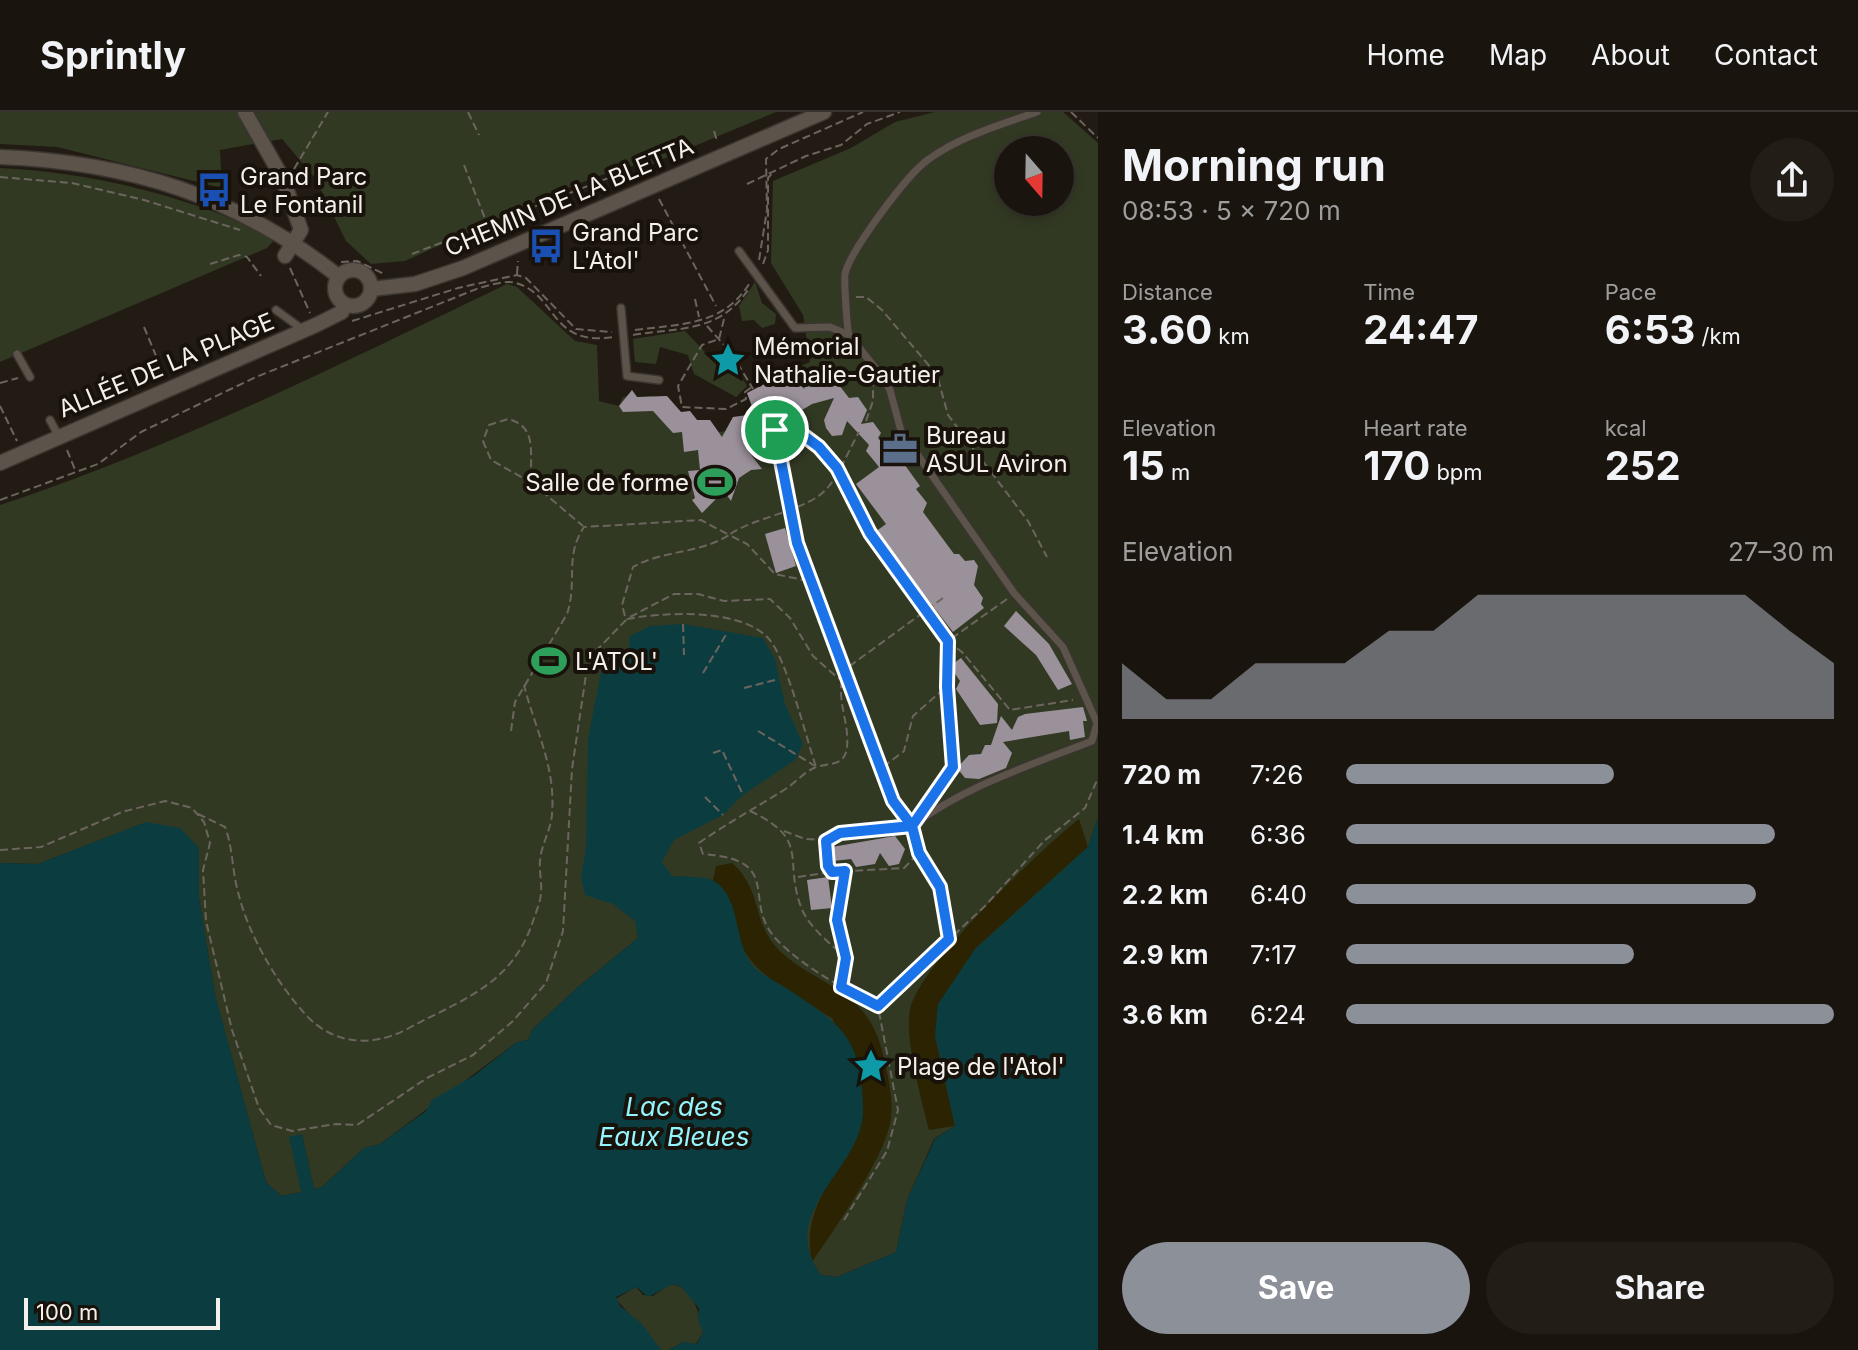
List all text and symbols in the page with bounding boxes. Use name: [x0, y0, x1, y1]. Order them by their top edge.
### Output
text: Sprintly: [40, 32, 186, 78]
text: Home: [1366, 38, 1445, 72]
text: Map: [1489, 38, 1547, 72]
text: About: [1591, 38, 1670, 72]
text: Contact: [1714, 38, 1818, 72]
street label: CHEMIN DE LA BLETTA: [440, 131, 698, 263]
north arrow: [994, 136, 1074, 216]
map controls: [994, 136, 1074, 216]
text: Morning run: [1122, 138, 1386, 192]
button: share: [1750, 138, 1834, 222]
place label: Grand Parc Le Fontanil: [240, 162, 367, 219]
bus stop icon: Grand Parc Le Fontanil: [195, 171, 233, 209]
text: 08:53 · 5 × 720 m: [1122, 195, 1341, 226]
place label: Grand Parc L'Atol': [572, 218, 699, 275]
bus stop icon: Grand Parc L'Atol': [527, 227, 565, 265]
text: Distance: [1122, 279, 1213, 305]
text: Time: [1363, 279, 1415, 305]
text: Pace: [1605, 279, 1656, 305]
street label: ALLÉE DE LA PLAGE: [53, 305, 278, 424]
text: 3.60: [1122, 305, 1212, 354]
text: 24:47: [1363, 305, 1479, 354]
text: 6:53: [1605, 305, 1695, 354]
text: km: [1212, 323, 1250, 349]
text: /km: [1695, 323, 1741, 349]
place label: Mémorial Nathalie-Gautier: [754, 332, 940, 389]
place icon: Mémorial Nathalie-Gautier: [709, 341, 747, 379]
pin: [741, 396, 809, 464]
icon: arrive: [753, 408, 797, 452]
text: Elevation: [1122, 415, 1216, 441]
text: Heart rate: [1363, 415, 1468, 441]
text: kcal: [1605, 415, 1647, 441]
place label: Bureau ASUL Aviron: [926, 421, 1068, 478]
office icon: Bureau ASUL Aviron: [881, 430, 919, 468]
text: 15: [1122, 441, 1165, 490]
text: 170: [1363, 441, 1430, 490]
text: 252: [1605, 441, 1681, 490]
text: m: [1165, 459, 1190, 485]
text: bpm: [1430, 459, 1483, 485]
sports icon: Salle de forme: [696, 463, 734, 501]
place label: Salle de forme: [525, 468, 689, 497]
text: Elevation: [1122, 536, 1233, 567]
text: 27–30 m: [1728, 536, 1834, 567]
sports icon: L'ATOL': [530, 642, 568, 680]
place label: L'ATOL': [575, 647, 658, 676]
text: 720 m: [1122, 759, 1201, 790]
text: 7:26: [1250, 759, 1303, 790]
text: 1.4 km: [1122, 819, 1204, 850]
text: 6:36: [1250, 819, 1306, 850]
text: 2.2 km: [1122, 879, 1208, 910]
text: 6:40: [1250, 879, 1307, 910]
text: 2.9 km: [1122, 939, 1209, 970]
text: 7:17: [1250, 939, 1297, 970]
text: 3.6 km: [1122, 999, 1208, 1030]
text: 6:24: [1250, 999, 1306, 1030]
place icon: Plage de l'Atol': [852, 1047, 890, 1085]
place label: Plage de l'Atol': [897, 1052, 1065, 1081]
water label: Lac des Eaux Bleues: [599, 1091, 749, 1152]
button: Save: [1122, 1242, 1470, 1334]
button: Share: [1486, 1242, 1834, 1334]
scale bar: [24, 1294, 220, 1330]
text: 100 m: [36, 1299, 98, 1325]

